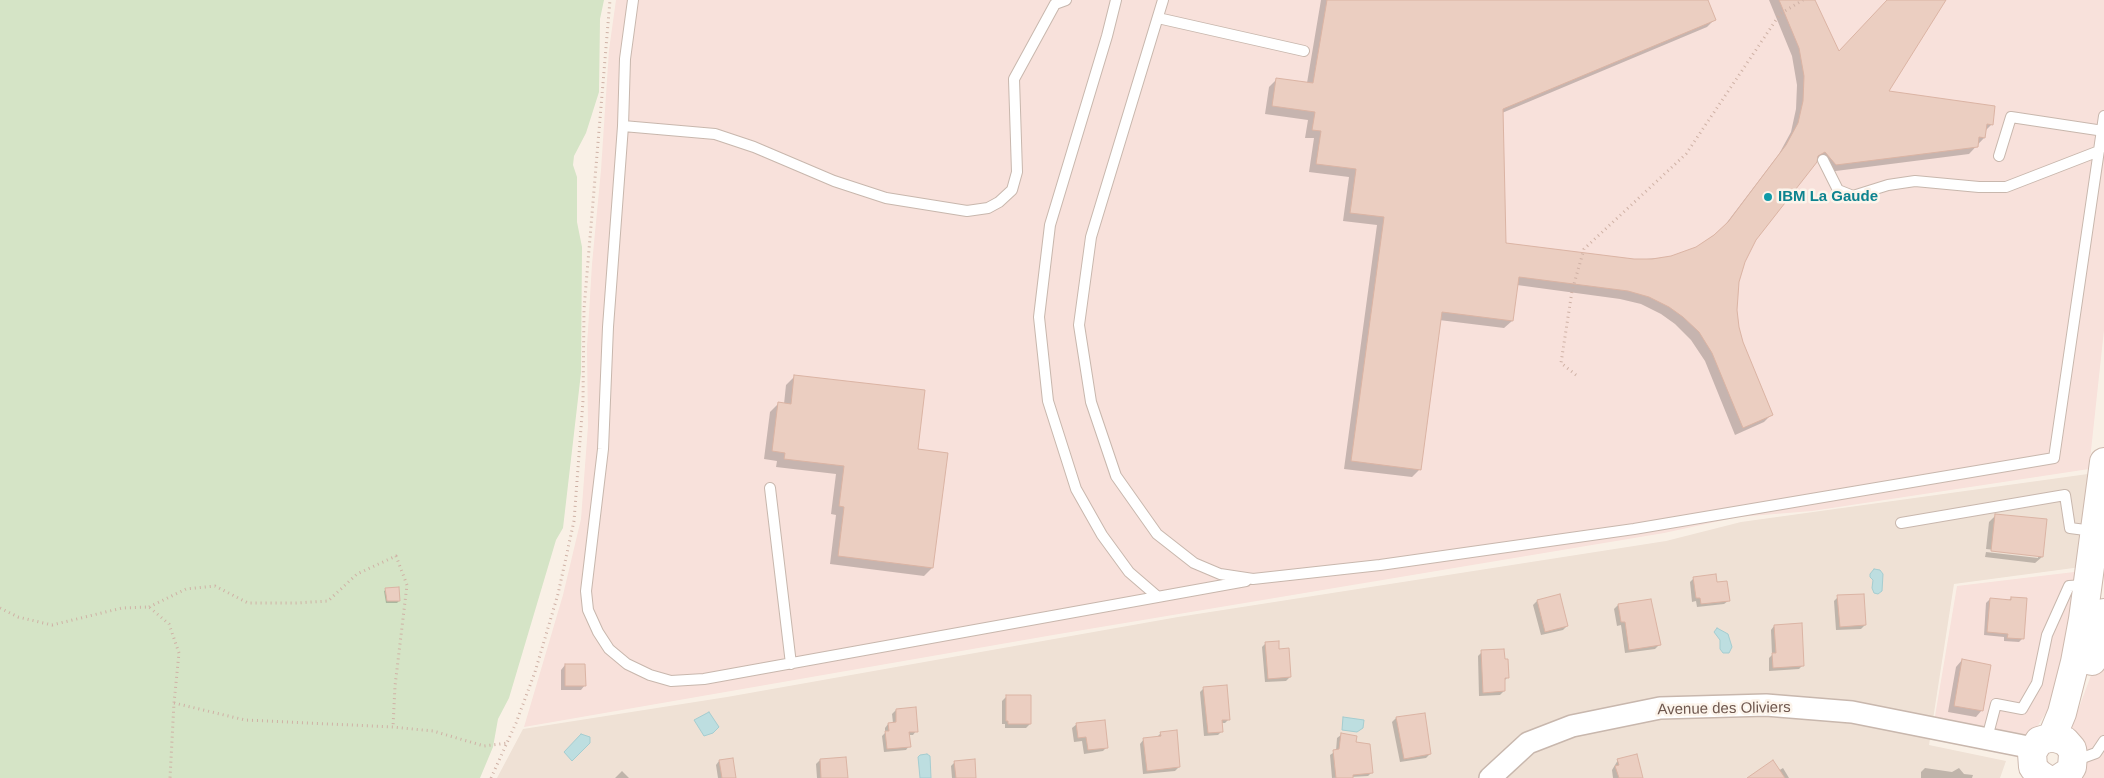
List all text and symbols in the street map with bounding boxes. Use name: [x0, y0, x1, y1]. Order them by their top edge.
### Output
place label: IBM La Gaude: [1778, 188, 1878, 206]
marker: IBM La Gaude: [1762, 191, 1774, 203]
street label: Avenue des Oliviers: [1657, 699, 1791, 719]

